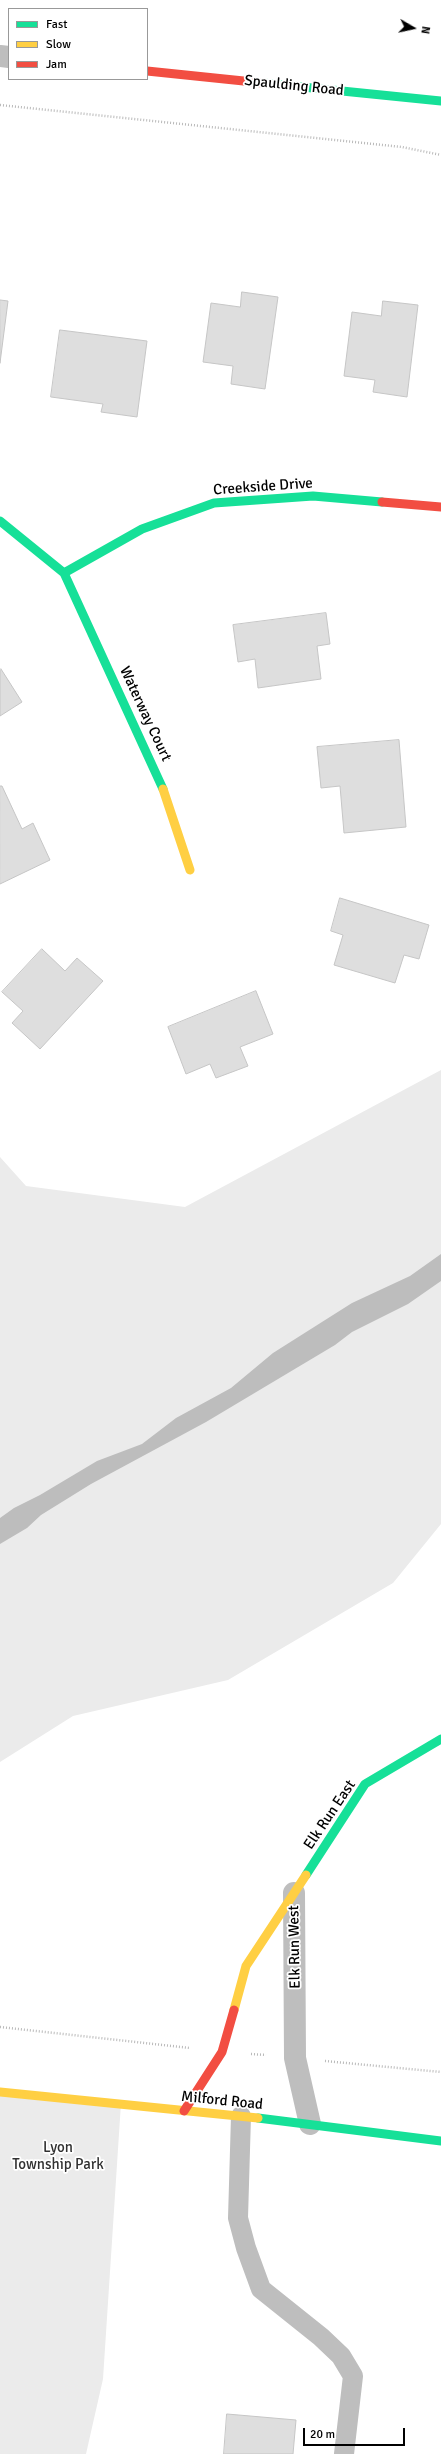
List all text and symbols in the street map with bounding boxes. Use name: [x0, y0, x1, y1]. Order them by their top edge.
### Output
legend: [8, 8, 148, 80]
north arrow: [393, 8, 433, 48]
text: Fast: [46, 17, 67, 32]
text: N: [418, 25, 432, 35]
text: Slow: [46, 37, 71, 52]
text: Jam: [46, 57, 67, 72]
street label: Spaulding Road: [243, 72, 345, 100]
street label: Creekside Drive: [213, 475, 313, 499]
street label: Waterway Court: [115, 664, 175, 764]
street label: Elk Run East: [300, 1777, 360, 1853]
street label: Elk Run West: [285, 1905, 305, 1989]
street label: Milford Road: [180, 2088, 264, 2114]
park label: Lyon Township Park: [12, 2139, 104, 2174]
scale bar: [305, 2420, 407, 2446]
text: 20 m: [310, 2427, 335, 2442]

